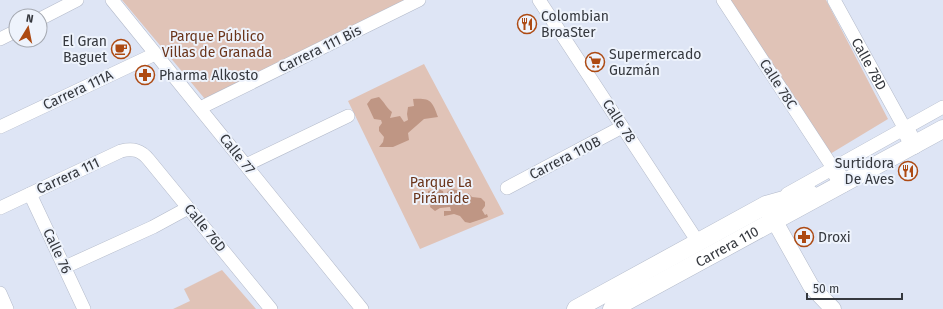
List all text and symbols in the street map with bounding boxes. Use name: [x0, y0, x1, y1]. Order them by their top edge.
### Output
north arrow: [8, 8, 48, 48]
place label: Colombian BroaSter: [541, 8, 609, 41]
text: N: [25, 12, 34, 26]
restaurant icon: Colombian BroaSter: [516, 13, 538, 35]
street label: Carrera 111 Bis: [276, 21, 365, 76]
park label: Parque Público Villas de Granada: [162, 28, 272, 61]
place label: El Gran Baguet: [62, 33, 108, 66]
street label: Calle 78D: [848, 35, 890, 93]
cafe icon: El Gran Baguet: [110, 38, 132, 60]
place label: Supermercado Guzmán: [609, 46, 701, 79]
supermarket icon: Supermercado Guzmán: [584, 51, 606, 73]
street label: Calle 78C: [756, 56, 801, 112]
pharmacy icon: Pharma Alkosto: [134, 64, 156, 86]
street label: Carrera 111A: [40, 66, 116, 114]
place label: Pharma Alkosto: [159, 67, 258, 84]
street label: Calle 78: [599, 96, 639, 146]
street label: Calle 77: [216, 130, 258, 178]
street label: Carrera 110B: [526, 133, 604, 183]
street label: Carrera 111: [34, 154, 102, 198]
place label: Surtidora De Aves: [835, 155, 894, 188]
restaurant icon: Surtidora De Aves: [897, 160, 919, 182]
park label: Parque La Pirámide: [410, 174, 472, 207]
street label: Calle 76D: [180, 200, 230, 256]
street label: Carrera 110: [693, 222, 762, 270]
street label: Calle 76: [39, 226, 75, 276]
pharmacy icon: Droxi: [793, 226, 815, 248]
place label: Droxi: [818, 229, 851, 246]
scale bar: [807, 275, 902, 301]
text: 50 m: [813, 282, 839, 296]

